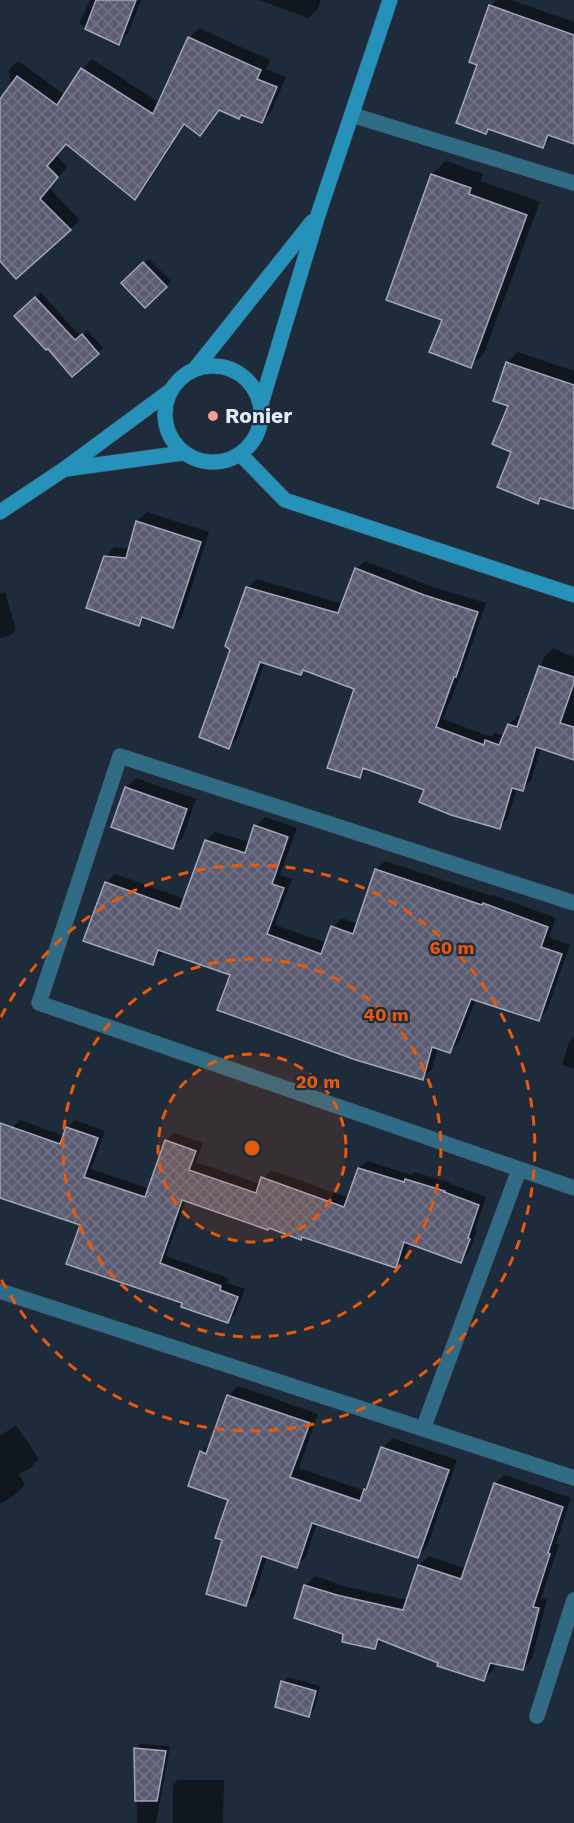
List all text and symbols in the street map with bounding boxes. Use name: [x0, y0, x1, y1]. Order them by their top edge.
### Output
place label: Ronier: [225, 403, 292, 428]
marker: Ronier: [206, 409, 220, 423]
text: 60 m: [430, 937, 474, 958]
text: 40 m: [363, 1004, 409, 1025]
text: 20 m: [296, 1071, 340, 1092]
centre of rings: [242, 1138, 262, 1158]

